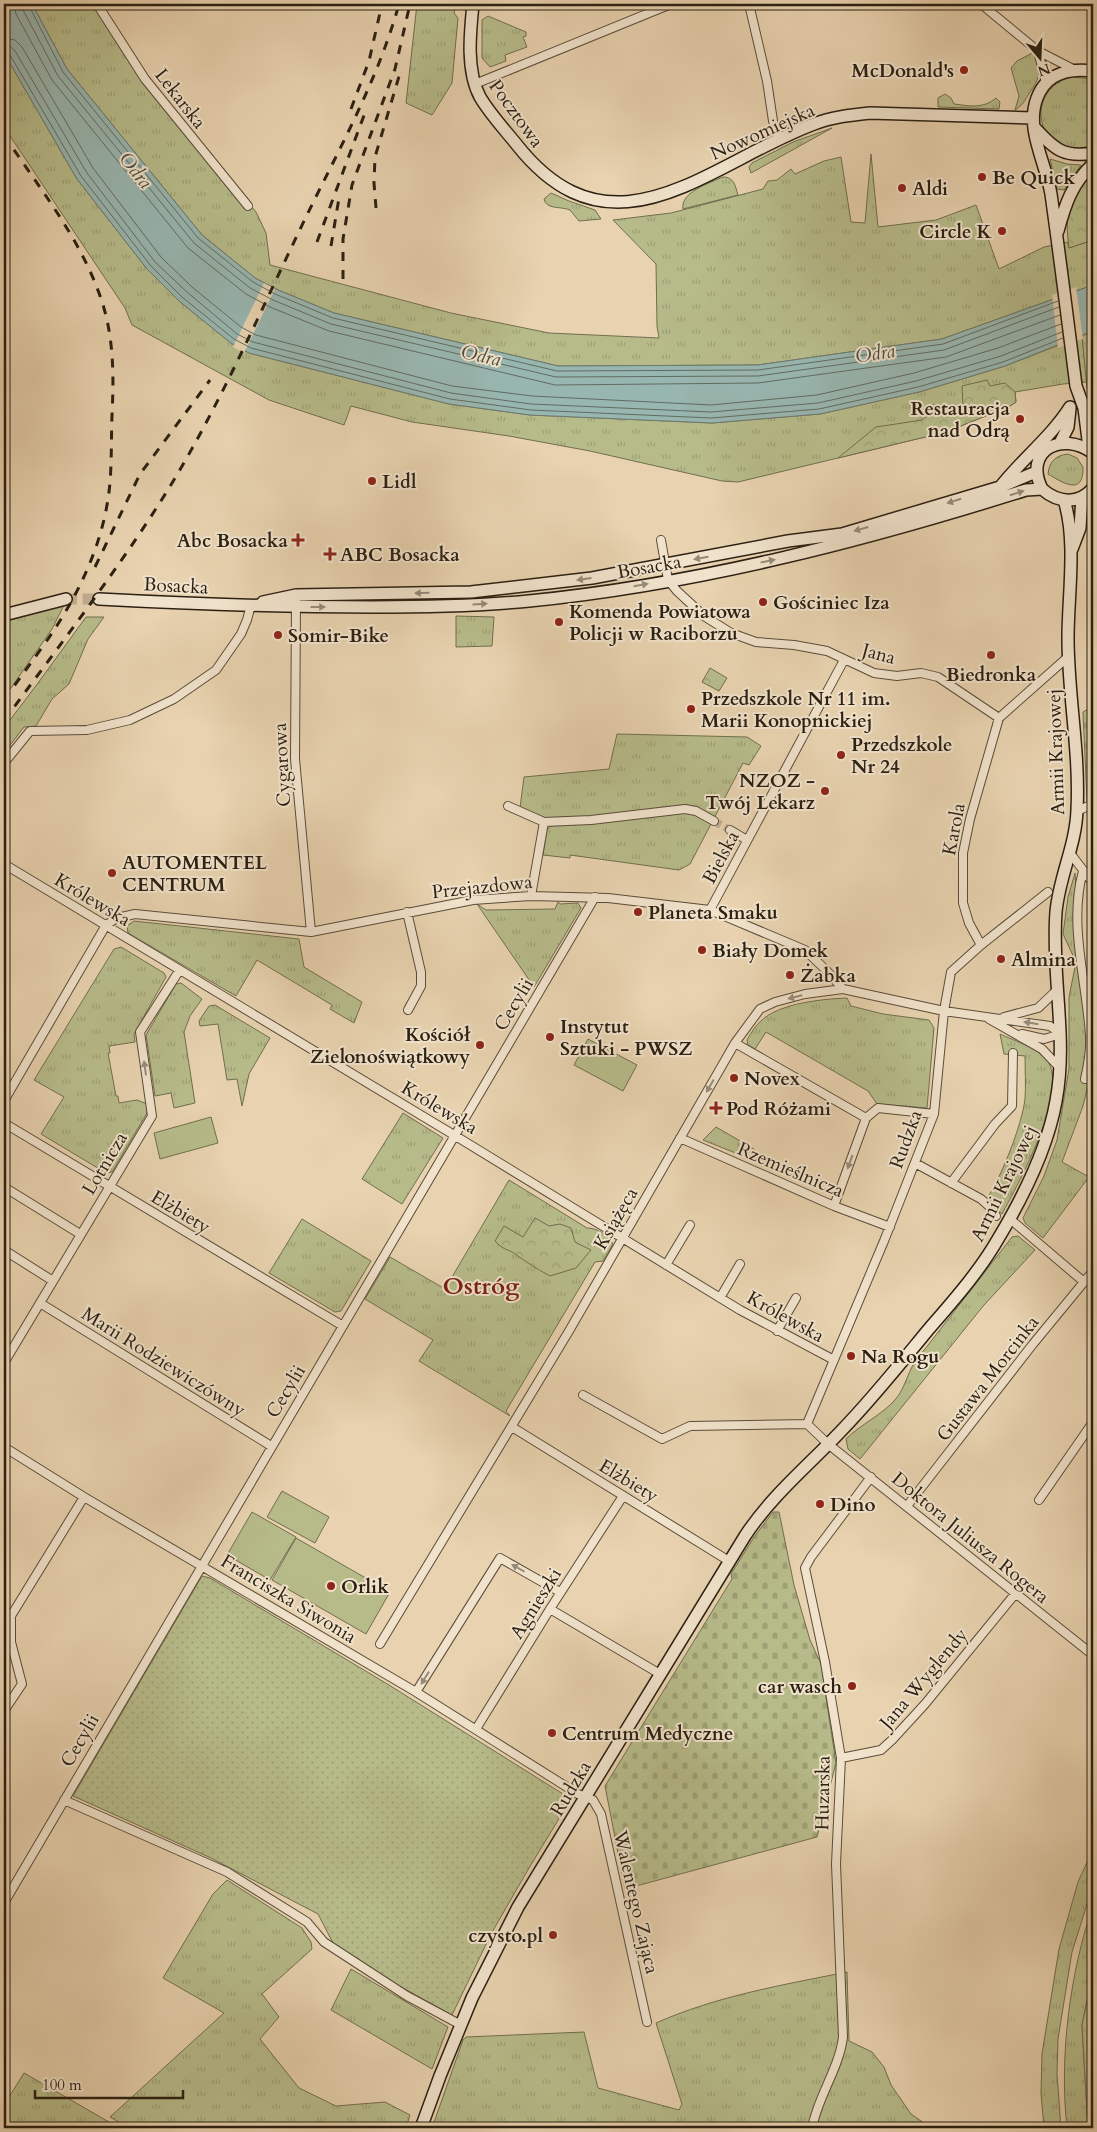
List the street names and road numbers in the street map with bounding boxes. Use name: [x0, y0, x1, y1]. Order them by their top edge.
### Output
street label: Lekarska: [148, 63, 212, 134]
street label: Pocztowa: [483, 74, 550, 153]
street label: Nowomiejska: [706, 97, 819, 167]
street label: Bosacka: [615, 549, 683, 585]
street label: Bosacka: [143, 571, 209, 601]
street label: Jana: [856, 636, 898, 671]
street label: Armii Krajowej: [1041, 688, 1071, 816]
street label: Cygarowa: [267, 722, 297, 808]
street label: Karola: [936, 801, 972, 857]
street label: Bielska: [696, 826, 746, 888]
street label: Królewska: [49, 867, 136, 933]
street label: Przejazdowa: [430, 869, 534, 905]
street label: Cecylii: [488, 973, 540, 1036]
street label: Królewska: [396, 1075, 483, 1141]
street label: Rudzka: [883, 1106, 929, 1172]
street label: Armii Krajowej: [965, 1121, 1043, 1246]
street label: Lotnicza: [76, 1127, 134, 1200]
street label: Rzemieślnicza: [734, 1136, 848, 1204]
street label: Książęca: [588, 1183, 644, 1254]
street label: Elżbiety: [146, 1184, 215, 1240]
street label: Królewska: [742, 1285, 829, 1349]
street label: Marii Rodziewiczówny: [76, 1301, 250, 1423]
street label: Gustawa Morcinka: [930, 1310, 1045, 1447]
street label: Cecylii: [260, 1360, 312, 1423]
street label: Elżbiety: [594, 1453, 663, 1509]
street label: Doktora Juliusza Rogera: [886, 1466, 1055, 1610]
street label: Franciszka Siwonia: [216, 1548, 361, 1650]
street label: Agnieszki: [504, 1563, 568, 1644]
street label: Jana Wyglendy: [872, 1622, 974, 1737]
street label: Cecylii: [54, 1709, 105, 1772]
street label: Huzarska: [809, 1755, 837, 1831]
street label: Rudzka: [544, 1756, 598, 1821]
street label: Walentego Zająca: [607, 1827, 665, 1976]

